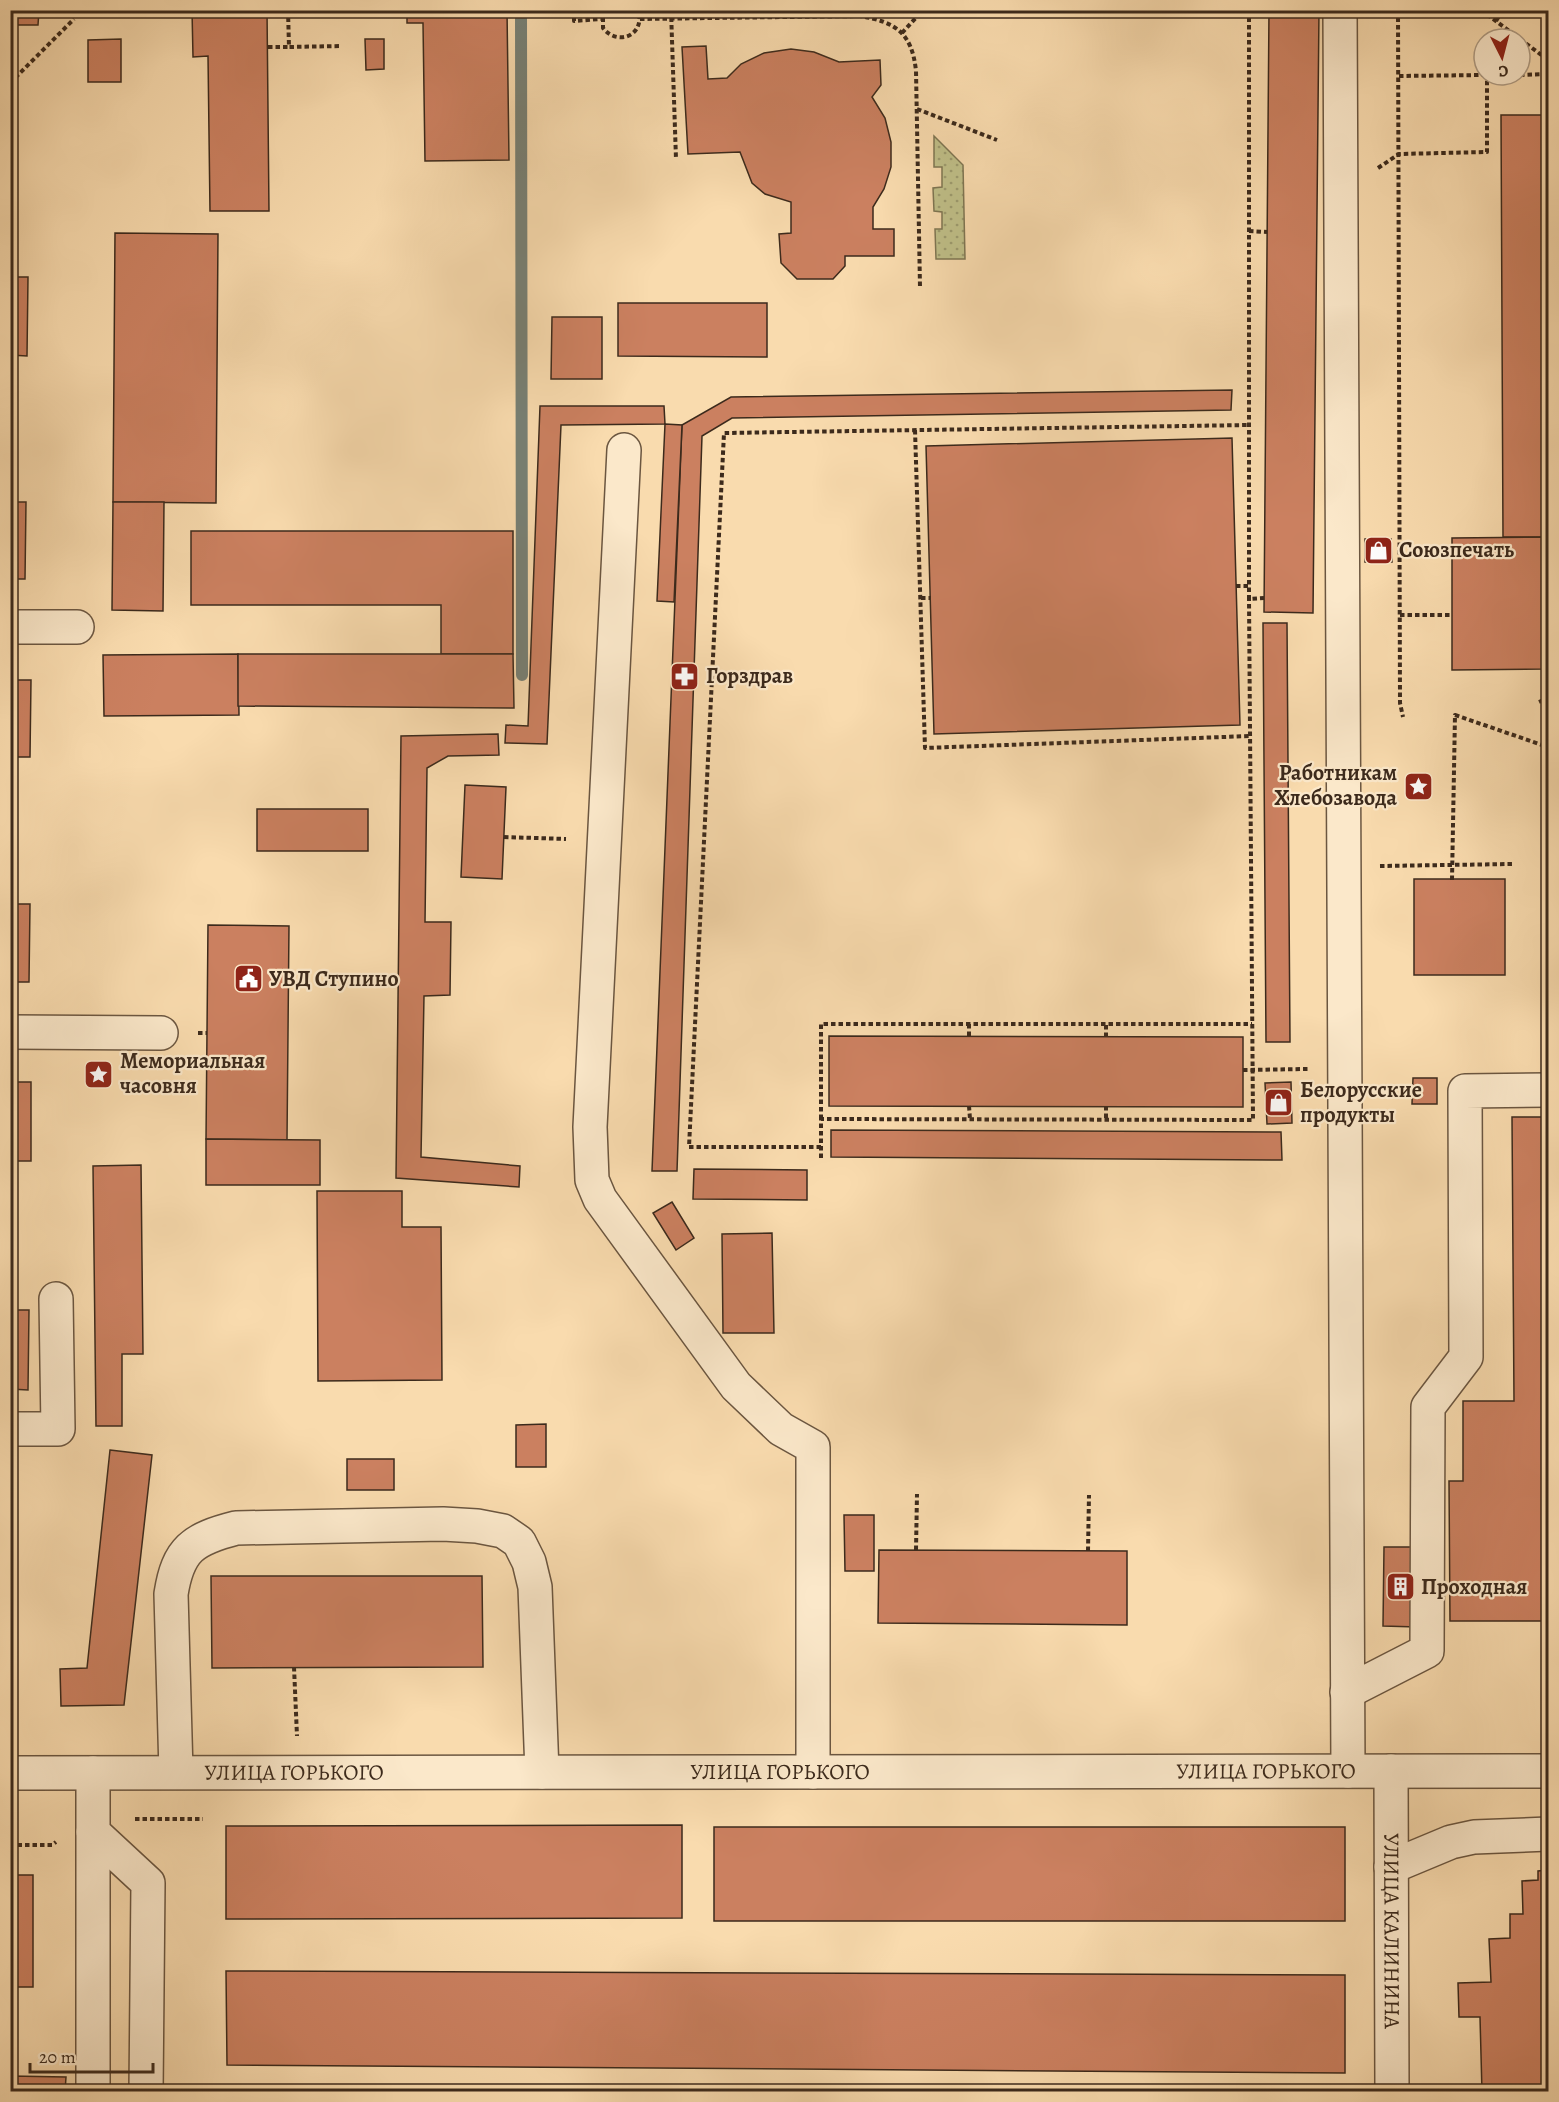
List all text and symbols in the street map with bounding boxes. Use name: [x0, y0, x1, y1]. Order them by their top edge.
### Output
north arrow: [1472, 27, 1532, 87]
text: С: [1497, 59, 1510, 82]
shop icon: Союзпечать: [1362, 534, 1394, 566]
place label: Союзпечать: [1399, 535, 1514, 565]
pharmacy icon: Горздрав: [669, 660, 701, 692]
place label: Горздрав: [706, 661, 793, 691]
place label: Работникам Хлебозавода: [1274, 758, 1398, 813]
place icon: Работникам Хлебозавода: [1402, 770, 1434, 802]
public building icon: УВД Ступино: [232, 963, 264, 995]
place label: УВД Ступино: [269, 964, 399, 994]
place label: Мемориальная часовня: [120, 1046, 265, 1101]
place icon: Мемориальная часовня: [83, 1058, 115, 1090]
place label: Белорусские продукты: [1300, 1075, 1422, 1130]
shop icon: Белорусские продукты: [1263, 1087, 1295, 1119]
building icon: Проходная: [1384, 1571, 1416, 1603]
place label: Проходная: [1421, 1572, 1527, 1602]
street label: УЛИЦА ГОРЬКОГО: [1176, 1756, 1356, 1786]
street label: УЛИЦА ГОРЬКОГО: [690, 1757, 870, 1787]
street label: УЛИЦА ГОРЬКОГО: [204, 1758, 384, 1788]
street label: УЛИЦА КАЛИНИНА: [1376, 1833, 1407, 2030]
scale bar: [30, 2036, 153, 2074]
text: 20 m: [39, 2045, 76, 2069]

